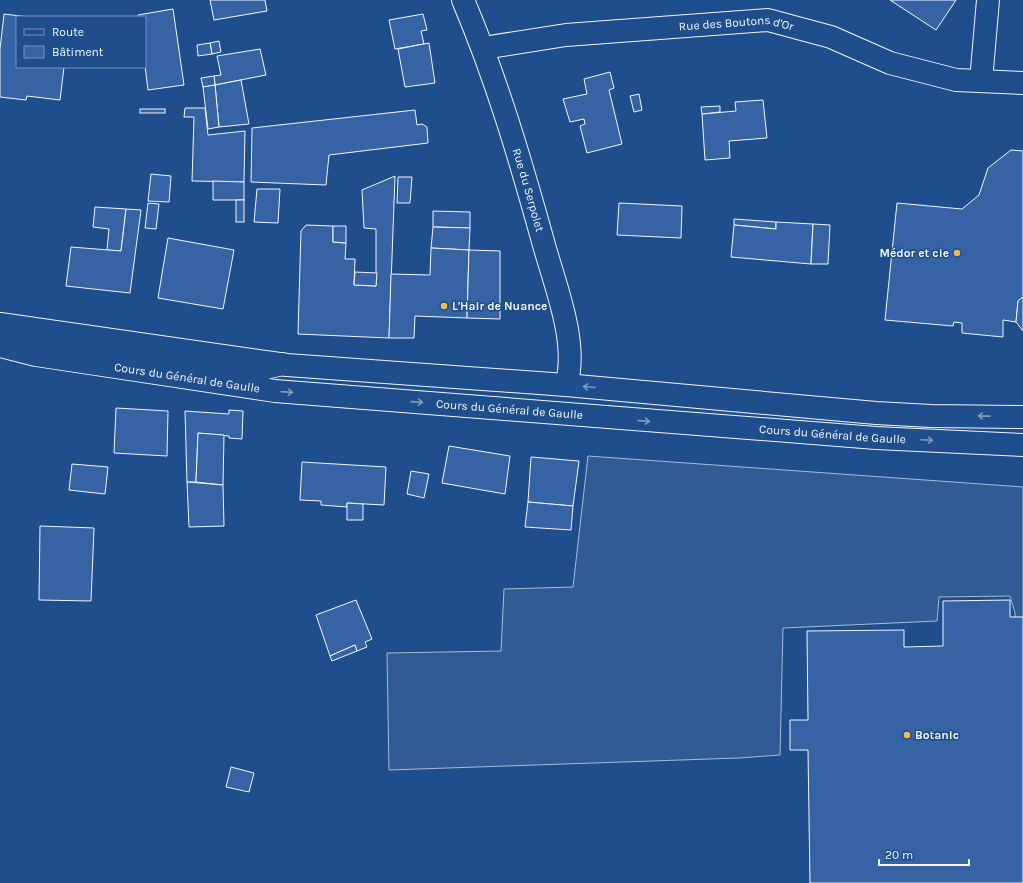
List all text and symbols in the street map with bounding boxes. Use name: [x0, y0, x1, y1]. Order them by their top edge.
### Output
street label: Rue des Boutons d'Or: [678, 13, 796, 34]
legend: [16, 16, 146, 68]
text: Route: [52, 25, 84, 39]
text: Bâtiment: [52, 45, 104, 59]
street label: Rue du Serpolet: [509, 146, 547, 234]
place label: Médor et cie: [879, 246, 949, 260]
marker: Médor et cie: [952, 248, 962, 258]
place label: L'Hair de Nuance: [452, 299, 547, 313]
marker: L'Hair de Nuance: [439, 301, 449, 311]
street label: Cours du Général de Gaulle: [113, 360, 261, 396]
one-way arrow: [583, 383, 596, 390]
one-way arrow: [280, 389, 293, 396]
street label: Cours du Général de Gaulle: [436, 397, 583, 422]
one-way arrow: [410, 399, 423, 406]
one-way arrow: [978, 412, 991, 420]
one-way arrow: [637, 417, 650, 424]
street label: Cours du Général de Gaulle: [759, 422, 906, 446]
one-way arrow: [920, 437, 933, 444]
place label: Botanic: [915, 728, 959, 742]
marker: Botanic: [902, 730, 912, 740]
scale bar: [879, 841, 969, 867]
text: 20 m: [885, 848, 913, 862]

